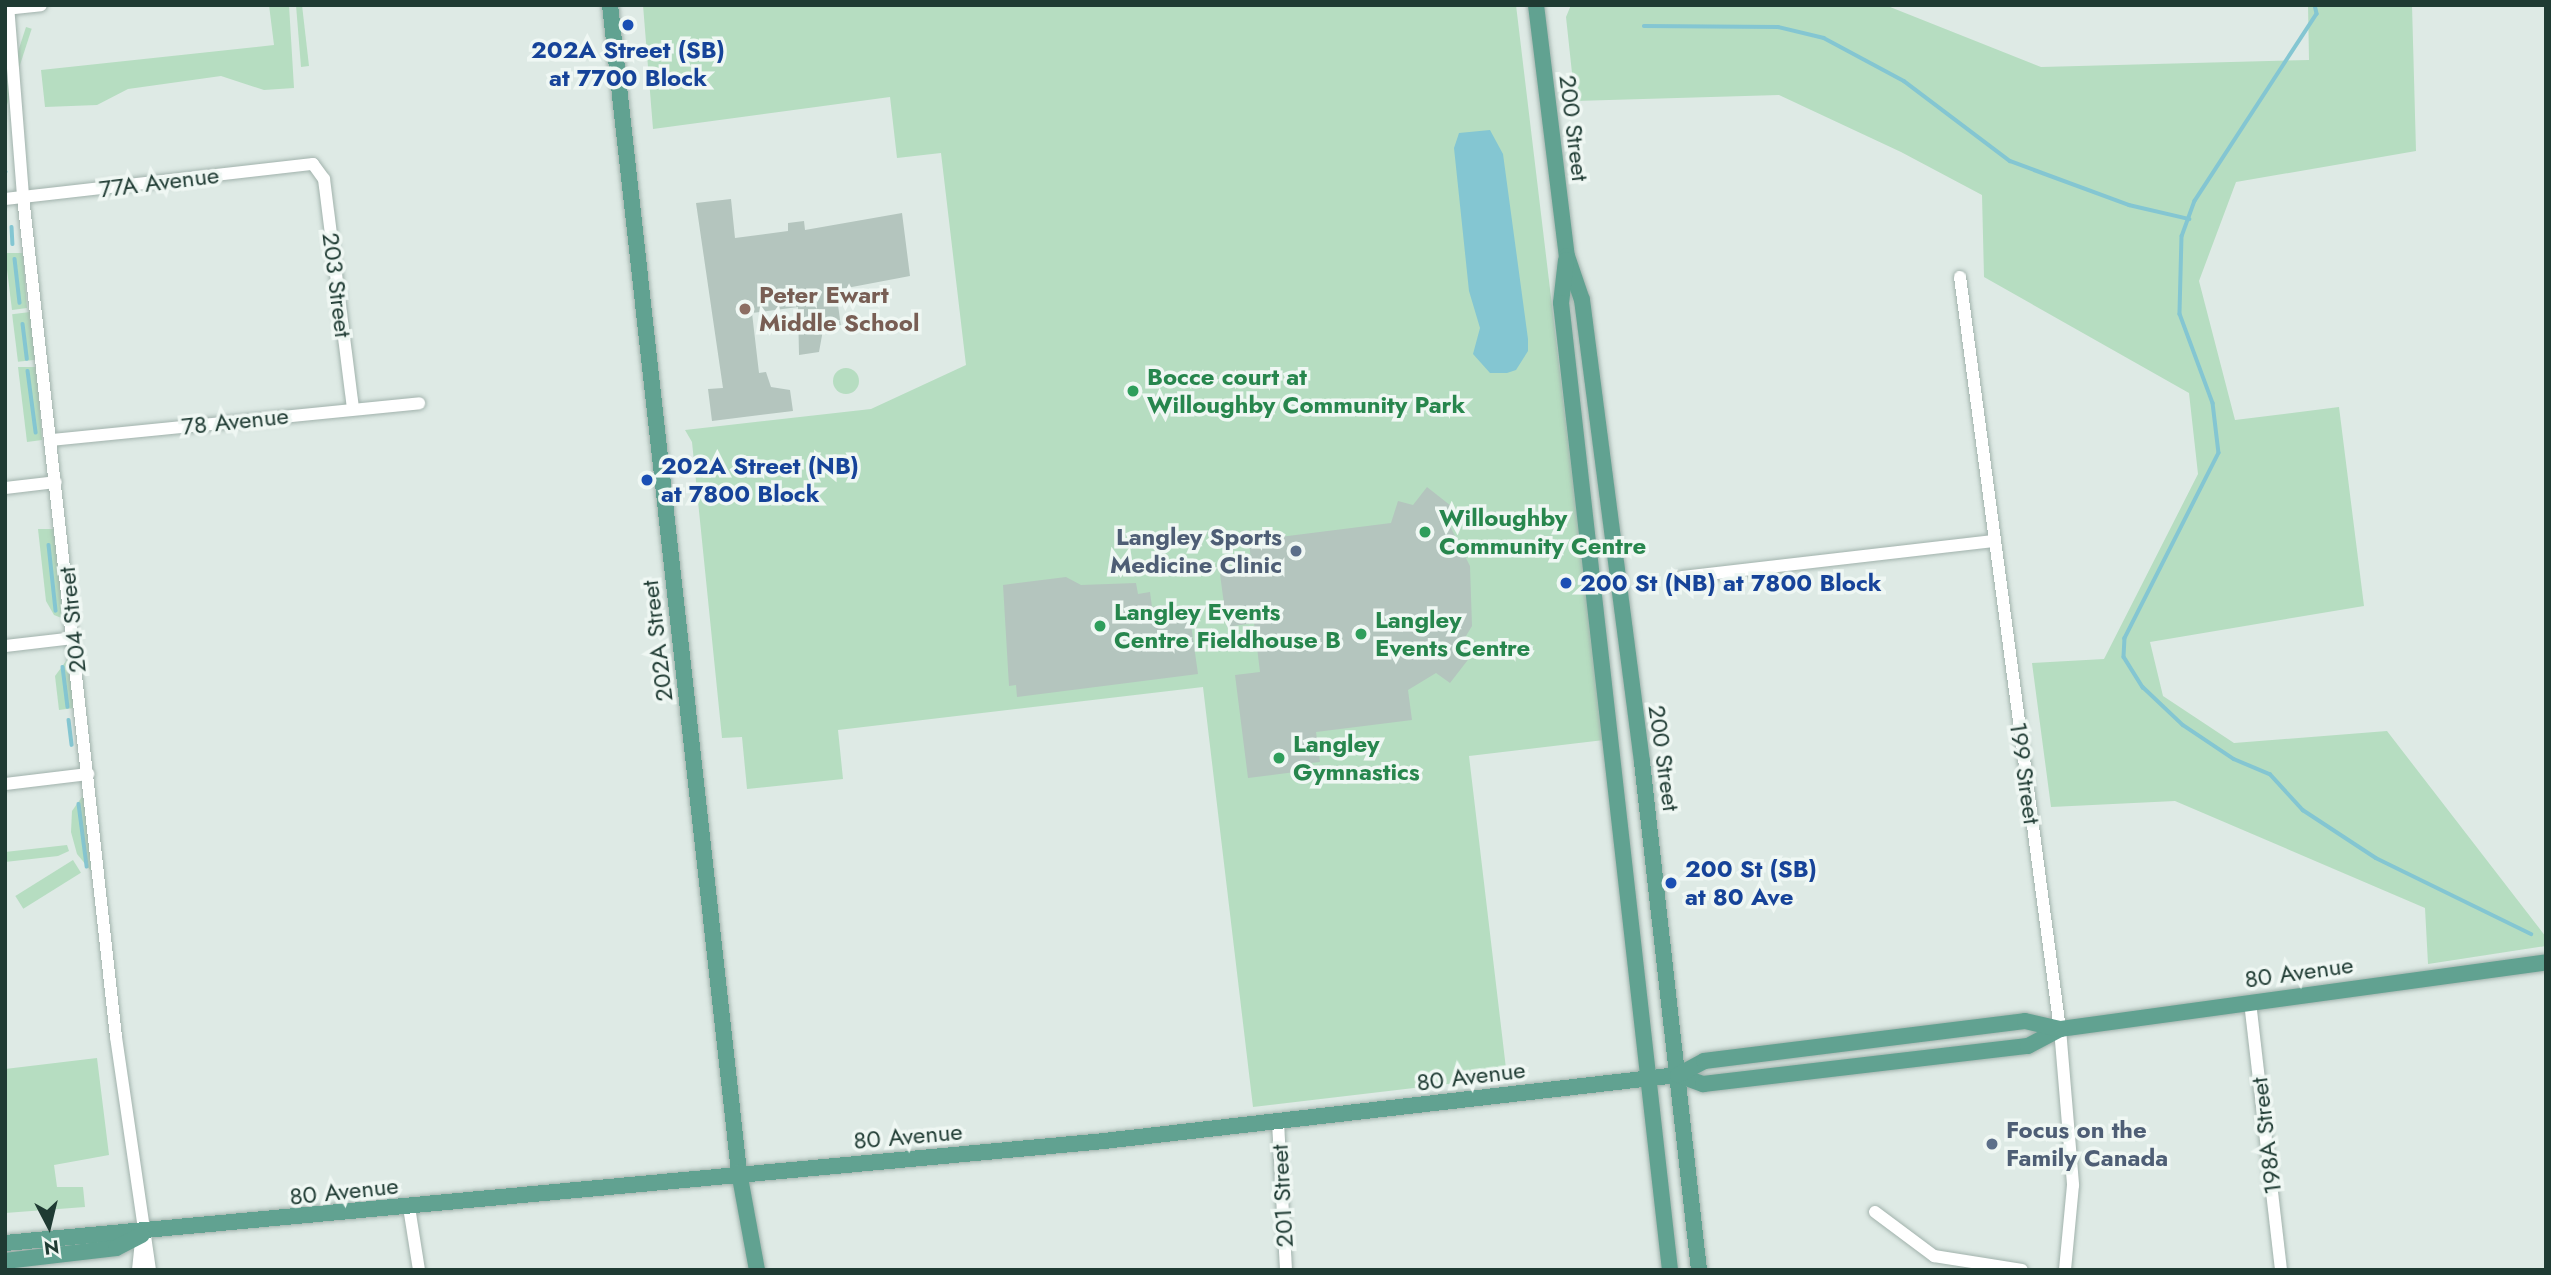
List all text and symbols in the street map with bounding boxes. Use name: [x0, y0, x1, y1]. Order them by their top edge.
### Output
marker: 202A Street (SB) at 7700 Block: [620, 17, 636, 33]
place label: 202A Street (SB) at 7700 Block: [531, 36, 725, 92]
street label: 200 Street: [1553, 73, 1595, 183]
street label: 77A Avenue: [97, 160, 221, 204]
street label: 203 Street: [316, 231, 358, 339]
place label: Peter Ewart Middle School: [759, 281, 919, 337]
marker: Peter Ewart Middle School: [737, 301, 753, 317]
place label: Bocce court at Willoughby Community Park: [1147, 363, 1465, 419]
marker: Bocce court at Willoughby Community Park: [1125, 383, 1141, 399]
street label: 78 Avenue: [180, 401, 290, 441]
place label: 202A Street (NB) at 7800 Block: [661, 452, 859, 508]
marker: 202A Street (NB) at 7800 Block: [639, 472, 655, 488]
place label: Willoughby Community Centre: [1439, 504, 1646, 560]
place label: Langley Sports Medicine Clinic: [1110, 523, 1282, 579]
marker: Willoughby Community Centre: [1417, 524, 1433, 540]
marker: Langley Sports Medicine Clinic: [1288, 543, 1304, 559]
street label: 204 Street: [52, 566, 92, 674]
place label: 200 St (NB) at 7800 Block: [1580, 569, 1882, 597]
marker: 200 St (NB) at 7800 Block: [1558, 575, 1574, 591]
street label: 202A Street: [635, 579, 679, 703]
place label: Langley Events Centre Fieldhouse B: [1114, 598, 1341, 654]
place label: Langley Events Centre: [1375, 606, 1530, 662]
marker: Langley Events Centre Fieldhouse B: [1092, 618, 1108, 634]
marker: Langley Events Centre: [1353, 626, 1369, 642]
street label: 200 Street: [1642, 703, 1686, 813]
street label: 199 Street: [2004, 720, 2046, 826]
place label: Langley Gymnastics: [1293, 730, 1420, 786]
marker: Langley Gymnastics: [1271, 750, 1287, 766]
place label: 200 St (SB) at 80 Ave: [1685, 855, 1817, 911]
marker: 200 St (SB) at 80 Ave: [1663, 875, 1679, 891]
street label: 80 Avenue: [2243, 950, 2355, 994]
street label: 80 Avenue: [1415, 1055, 1527, 1097]
street label: 198A Street: [2245, 1076, 2287, 1196]
place label: Focus on the Family Canada: [2006, 1116, 2168, 1172]
street label: 80 Avenue: [852, 1117, 964, 1155]
marker: Focus on the Family Canada: [1984, 1136, 2000, 1152]
street label: 201 Street: [1265, 1144, 1299, 1248]
street label: 80 Avenue: [288, 1171, 400, 1211]
north arrow: [14, 1191, 84, 1261]
text: N: [42, 1233, 61, 1262]

